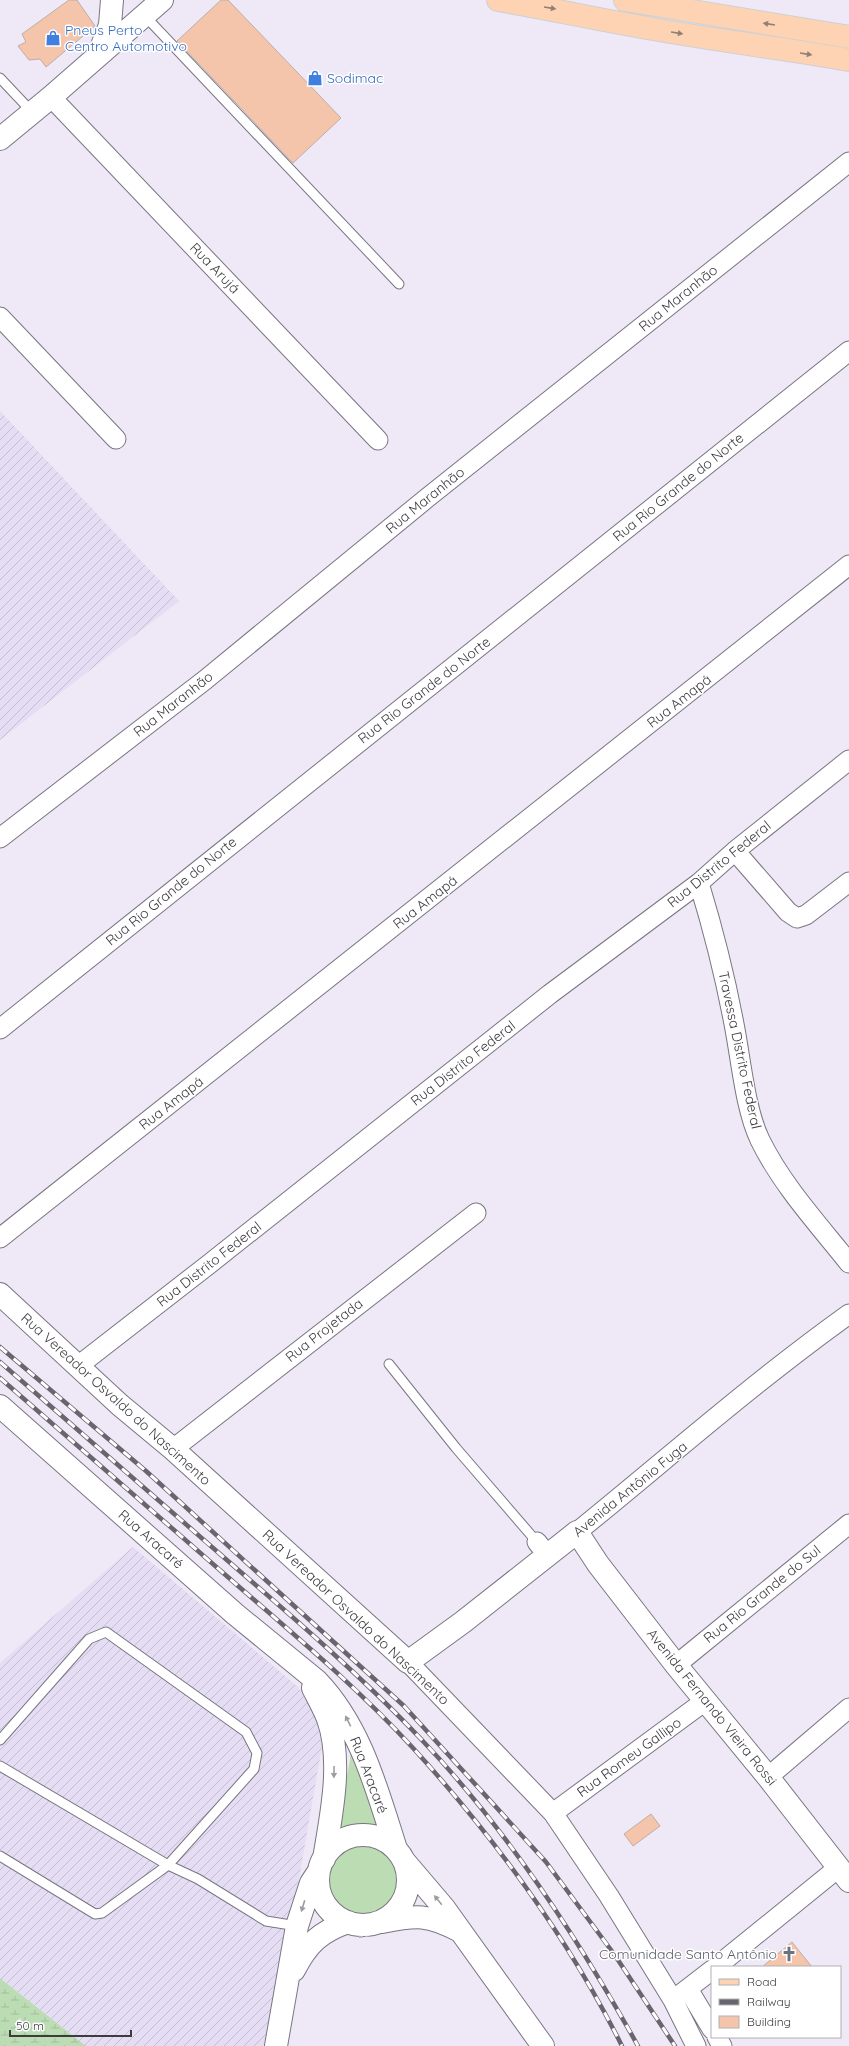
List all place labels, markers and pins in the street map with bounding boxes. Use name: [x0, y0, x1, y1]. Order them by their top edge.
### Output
place label: Pneus Perto Centro Automotivo: [65, 21, 187, 55]
shop icon: Pneus Perto Centro Automotivo: [44, 29, 62, 47]
shop icon: Sodimac: [306, 69, 324, 87]
place label: Sodimac: [327, 69, 383, 87]
place label: Comunidade Santo Antônio: [599, 1945, 777, 1963]
church icon: Comunidade Santo Antônio: [780, 1945, 798, 1963]

